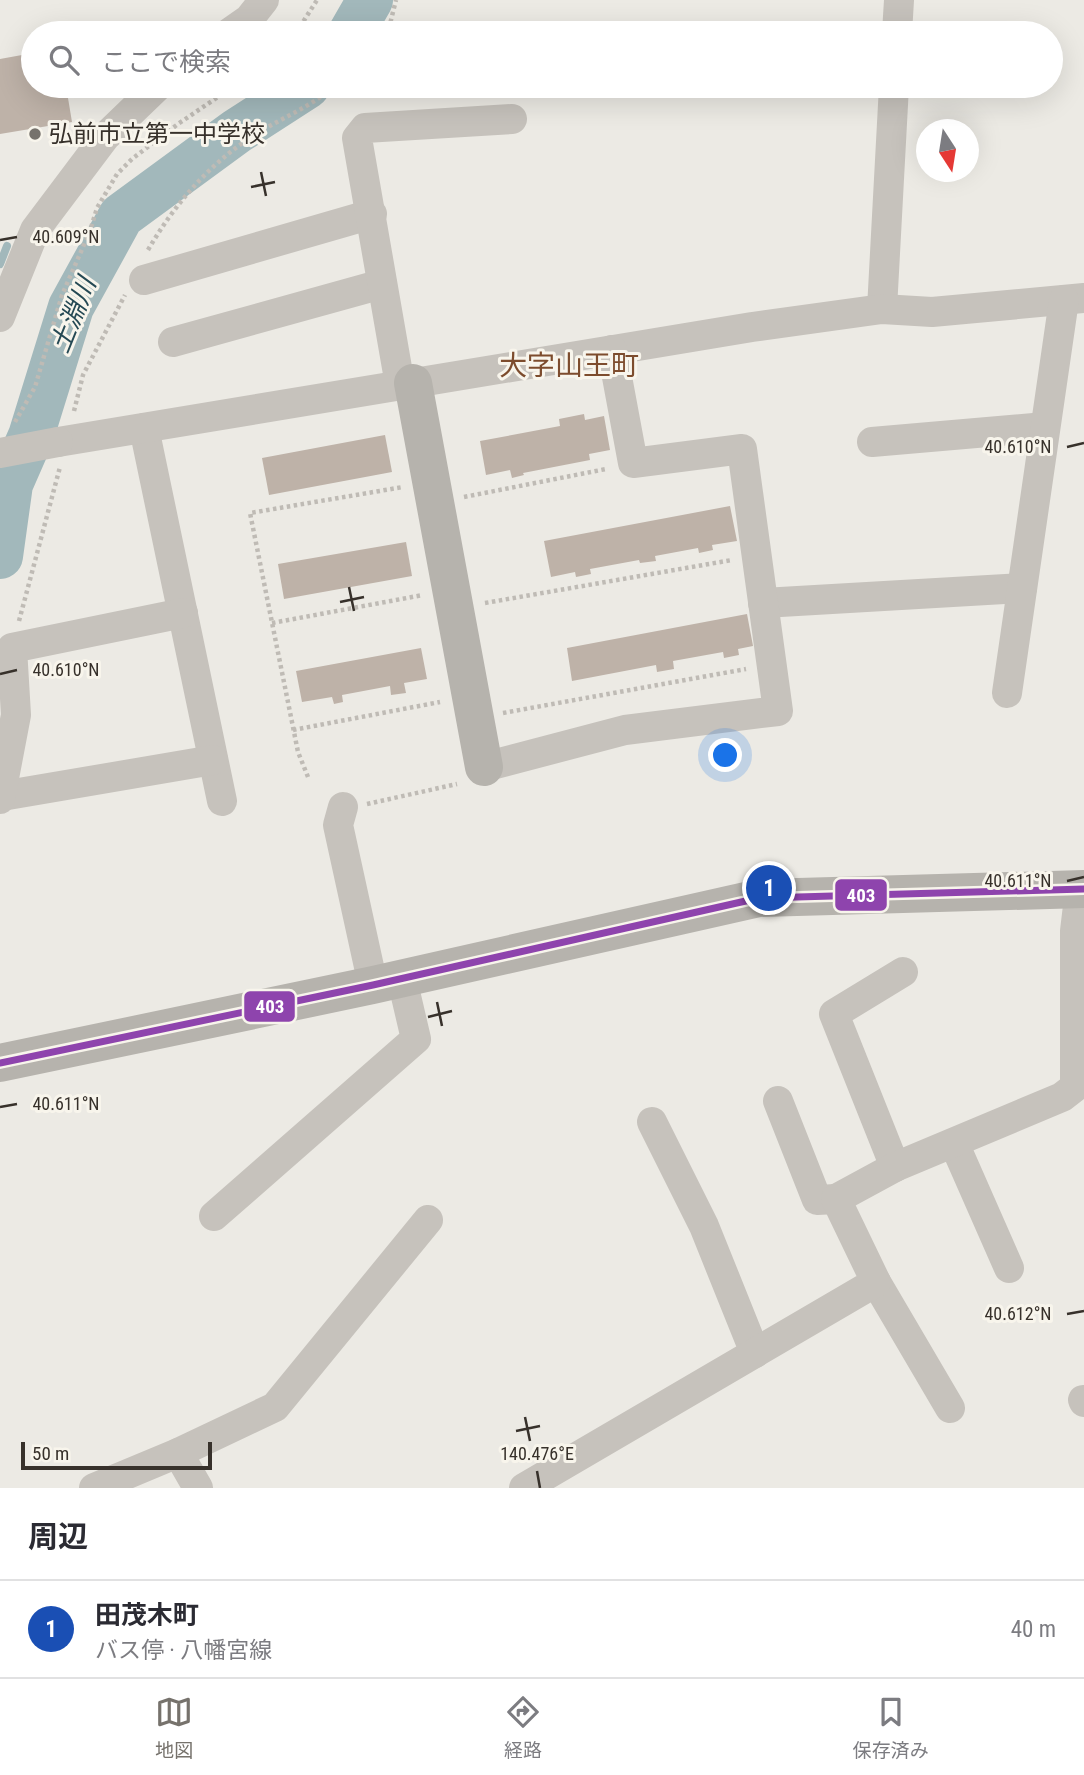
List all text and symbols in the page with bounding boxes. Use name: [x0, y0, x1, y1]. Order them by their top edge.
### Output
search box: [21, 21, 1063, 98]
icon: search: [45, 41, 83, 79]
text: ここで検索: [101, 47, 231, 77]
north arrow: [916, 119, 979, 182]
place label: 弘前市立第一中学校: [49, 120, 265, 148]
marker: 弘前市立第一中学校: [27, 126, 43, 142]
text: 40.609°N: [32, 226, 100, 247]
water label: 土淵川: [44, 270, 103, 357]
district label: 大字山王町: [499, 349, 639, 382]
text: 40.610°N: [984, 436, 1052, 457]
text: 40.610°N: [32, 659, 100, 680]
your location: [708, 738, 742, 772]
pin: 1: [746, 862, 792, 914]
text: 40.611°N: [984, 870, 1052, 891]
line badge: 403: [834, 878, 888, 912]
text: 403: [847, 884, 875, 907]
line badge: 403: [243, 990, 296, 1023]
text: 403: [256, 995, 284, 1018]
text: 40.611°N: [32, 1093, 100, 1114]
text: 40.612°N: [984, 1303, 1052, 1324]
scale bar: [21, 1439, 212, 1471]
text: 50 m: [32, 1442, 69, 1465]
text: 140.476°E: [500, 1443, 574, 1464]
text: 周辺: [28, 1519, 88, 1554]
text: 田茂木町: [95, 1600, 199, 1630]
text: 1: [45, 1616, 57, 1643]
text: 40 m: [1011, 1616, 1056, 1643]
text: バス停 · 八幡宮線: [95, 1637, 272, 1664]
tab: 地図: [155, 1693, 193, 1762]
tab: 経路: [504, 1693, 542, 1762]
tab: 保存済み: [853, 1693, 929, 1762]

